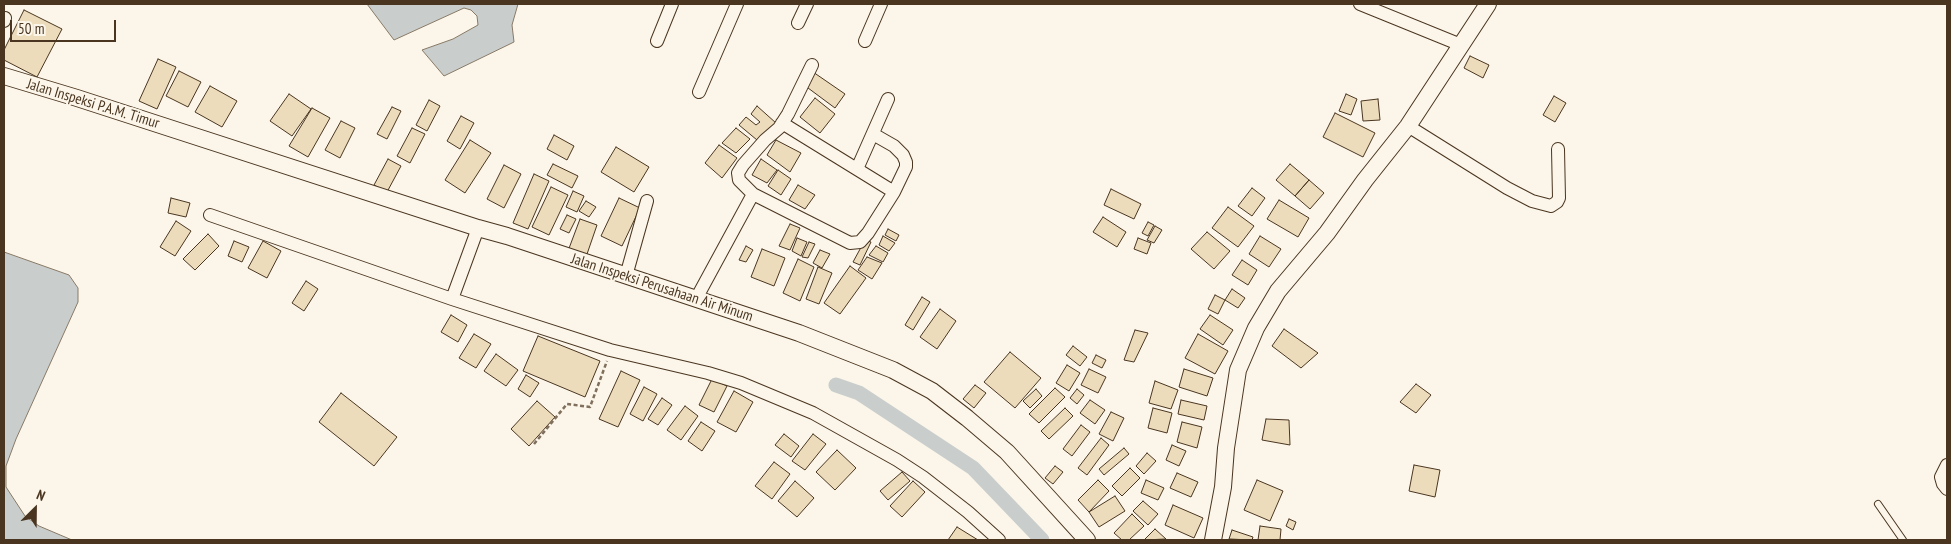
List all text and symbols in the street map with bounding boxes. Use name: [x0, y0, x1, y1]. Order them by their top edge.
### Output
scale bar: [12, 10, 119, 42]
text: 50 m: [18, 19, 44, 38]
street label: Jalan Inspeksi P.A.M. Timur: [25, 75, 161, 133]
street label: Jalan Inspeksi Perusahaan Air Minum: [569, 250, 755, 326]
north arrow: [10, 484, 60, 534]
text: N: [34, 485, 48, 505]

